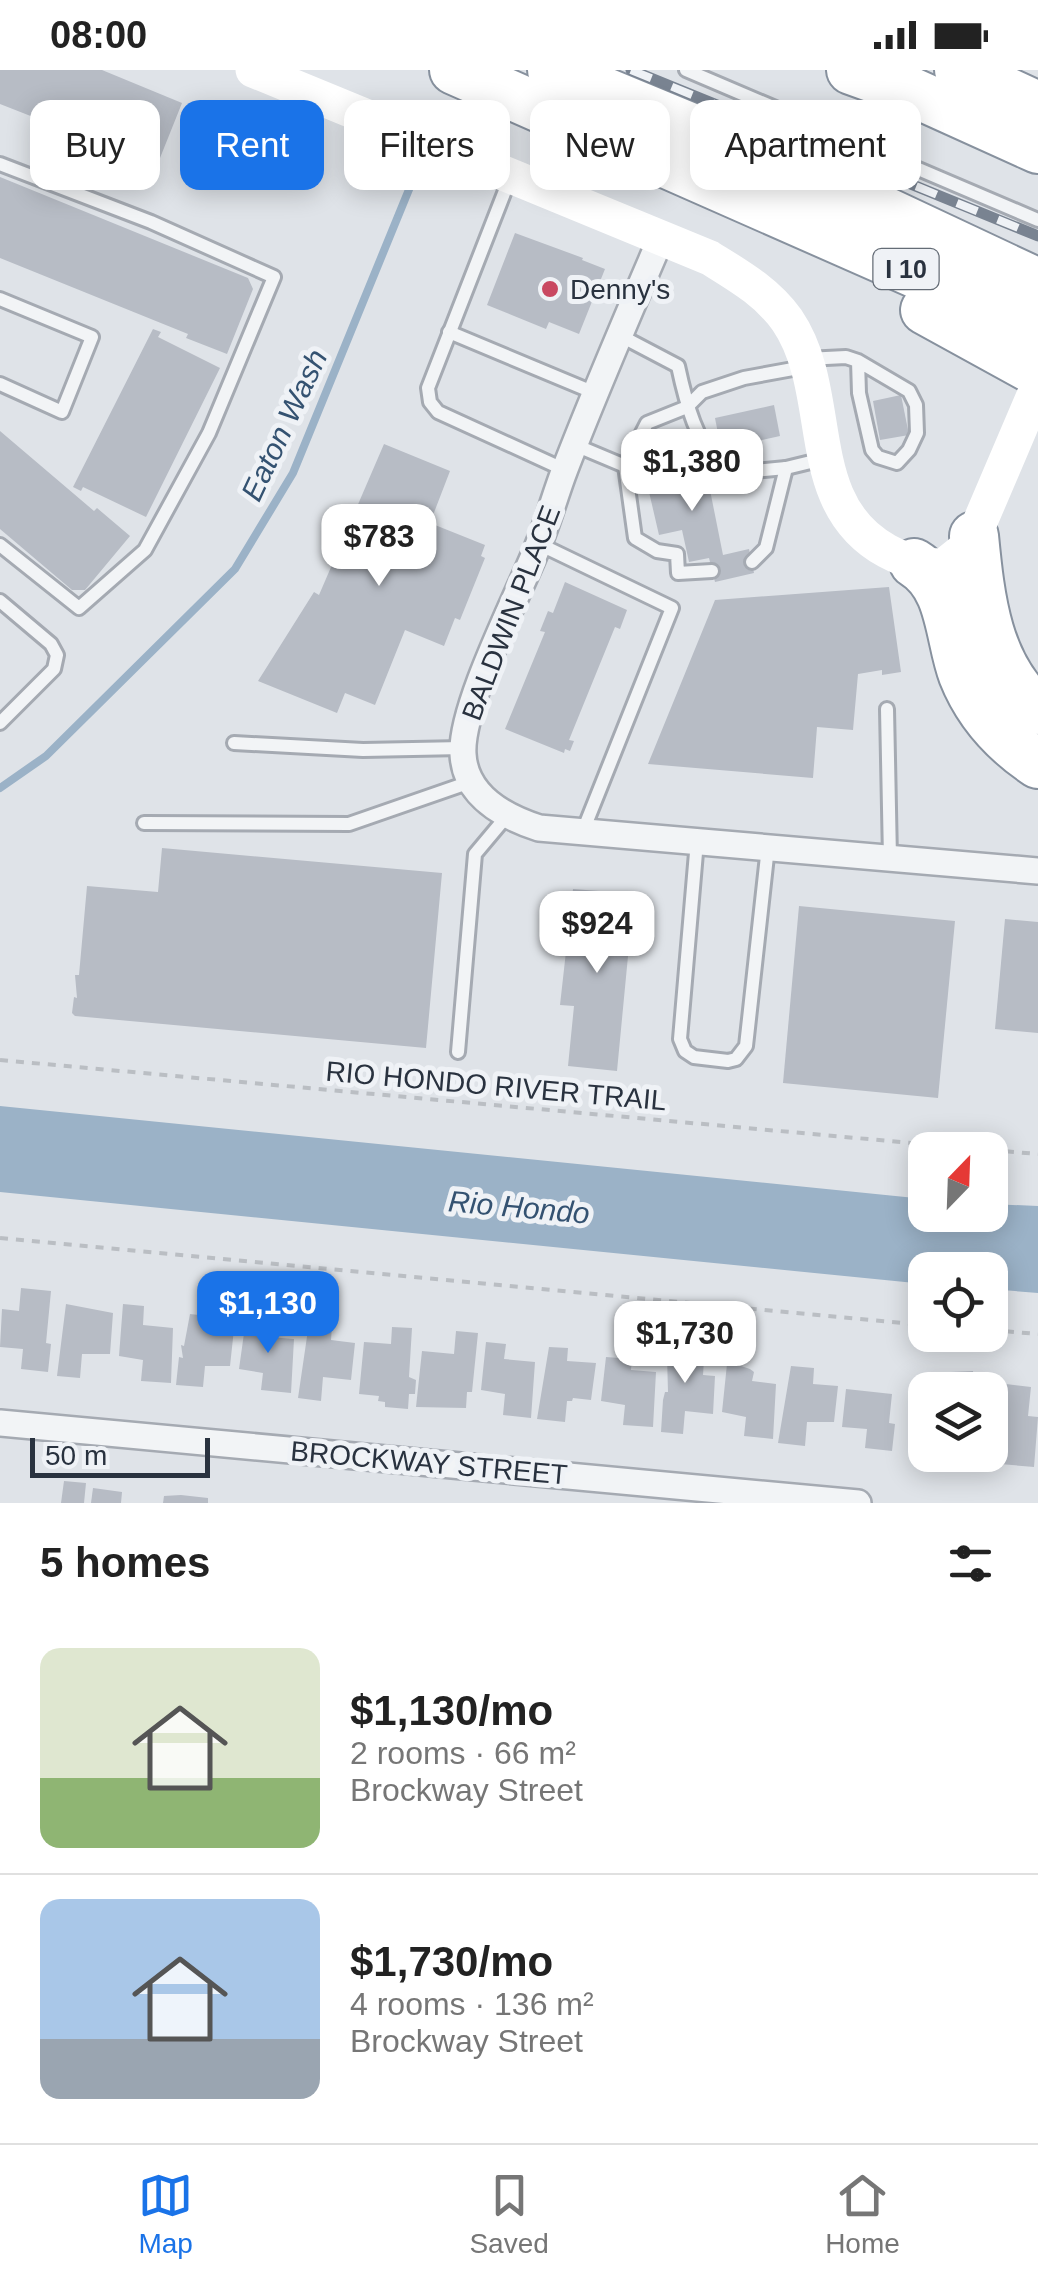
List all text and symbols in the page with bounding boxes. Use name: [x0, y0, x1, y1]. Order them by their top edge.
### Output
text: 08:00: [50, 14, 147, 56]
chip: Buy: [30, 100, 160, 190]
chip: Rent: [180, 100, 324, 190]
chip: Filters: [344, 100, 510, 190]
chip: New: [530, 100, 670, 190]
chip: Apartment: [690, 100, 921, 190]
road number: I 10: [874, 249, 938, 289]
place label: Denny's: [570, 274, 670, 305]
marker: Denny's: [539, 278, 561, 300]
water label: Eaton Wash: [235, 344, 333, 506]
pin: $1,380: [611, 429, 773, 514]
text: $1,380: [643, 443, 741, 479]
street label: BALDWIN PLACE: [456, 501, 566, 725]
pin: $783: [320, 504, 438, 589]
text: $783: [343, 518, 415, 554]
pin: $924: [538, 891, 656, 976]
text: $924: [561, 905, 633, 941]
street label: RIO HONDO RIVER TRAIL: [324, 1056, 668, 1116]
north arrow: [908, 1132, 1008, 1232]
map controls: [908, 1132, 1008, 1472]
water label: Rio Hondo: [447, 1184, 591, 1230]
button: locate: [908, 1252, 1008, 1352]
pin: $1,130: [187, 1271, 349, 1356]
text: $1,130: [219, 1285, 317, 1321]
pin: $1,730: [604, 1301, 766, 1386]
text: $1,730: [636, 1315, 734, 1351]
button: layers: [908, 1372, 1008, 1472]
scale bar: [30, 1433, 210, 1478]
street label: BROCKWAY STREET: [289, 1435, 569, 1491]
text: 50 m: [45, 1440, 107, 1471]
icon: filters: [943, 1536, 998, 1591]
text: 5 homes: [40, 1539, 210, 1586]
text: $1,130/mo: [350, 1687, 553, 1734]
icon: home: [120, 1688, 240, 1808]
text: 2 rooms · 66 m²: [350, 1735, 576, 1771]
text: Brockway Street: [350, 1772, 583, 1808]
text: $1,730/mo: [350, 1938, 553, 1985]
icon: home: [120, 1939, 240, 2059]
text: 4 rooms · 136 m²: [350, 1986, 594, 2022]
text: Brockway Street: [350, 2023, 583, 2059]
tab: Map: [138, 2168, 193, 2260]
tab: Saved: [469, 2168, 549, 2260]
tab: Home: [825, 2168, 900, 2260]

